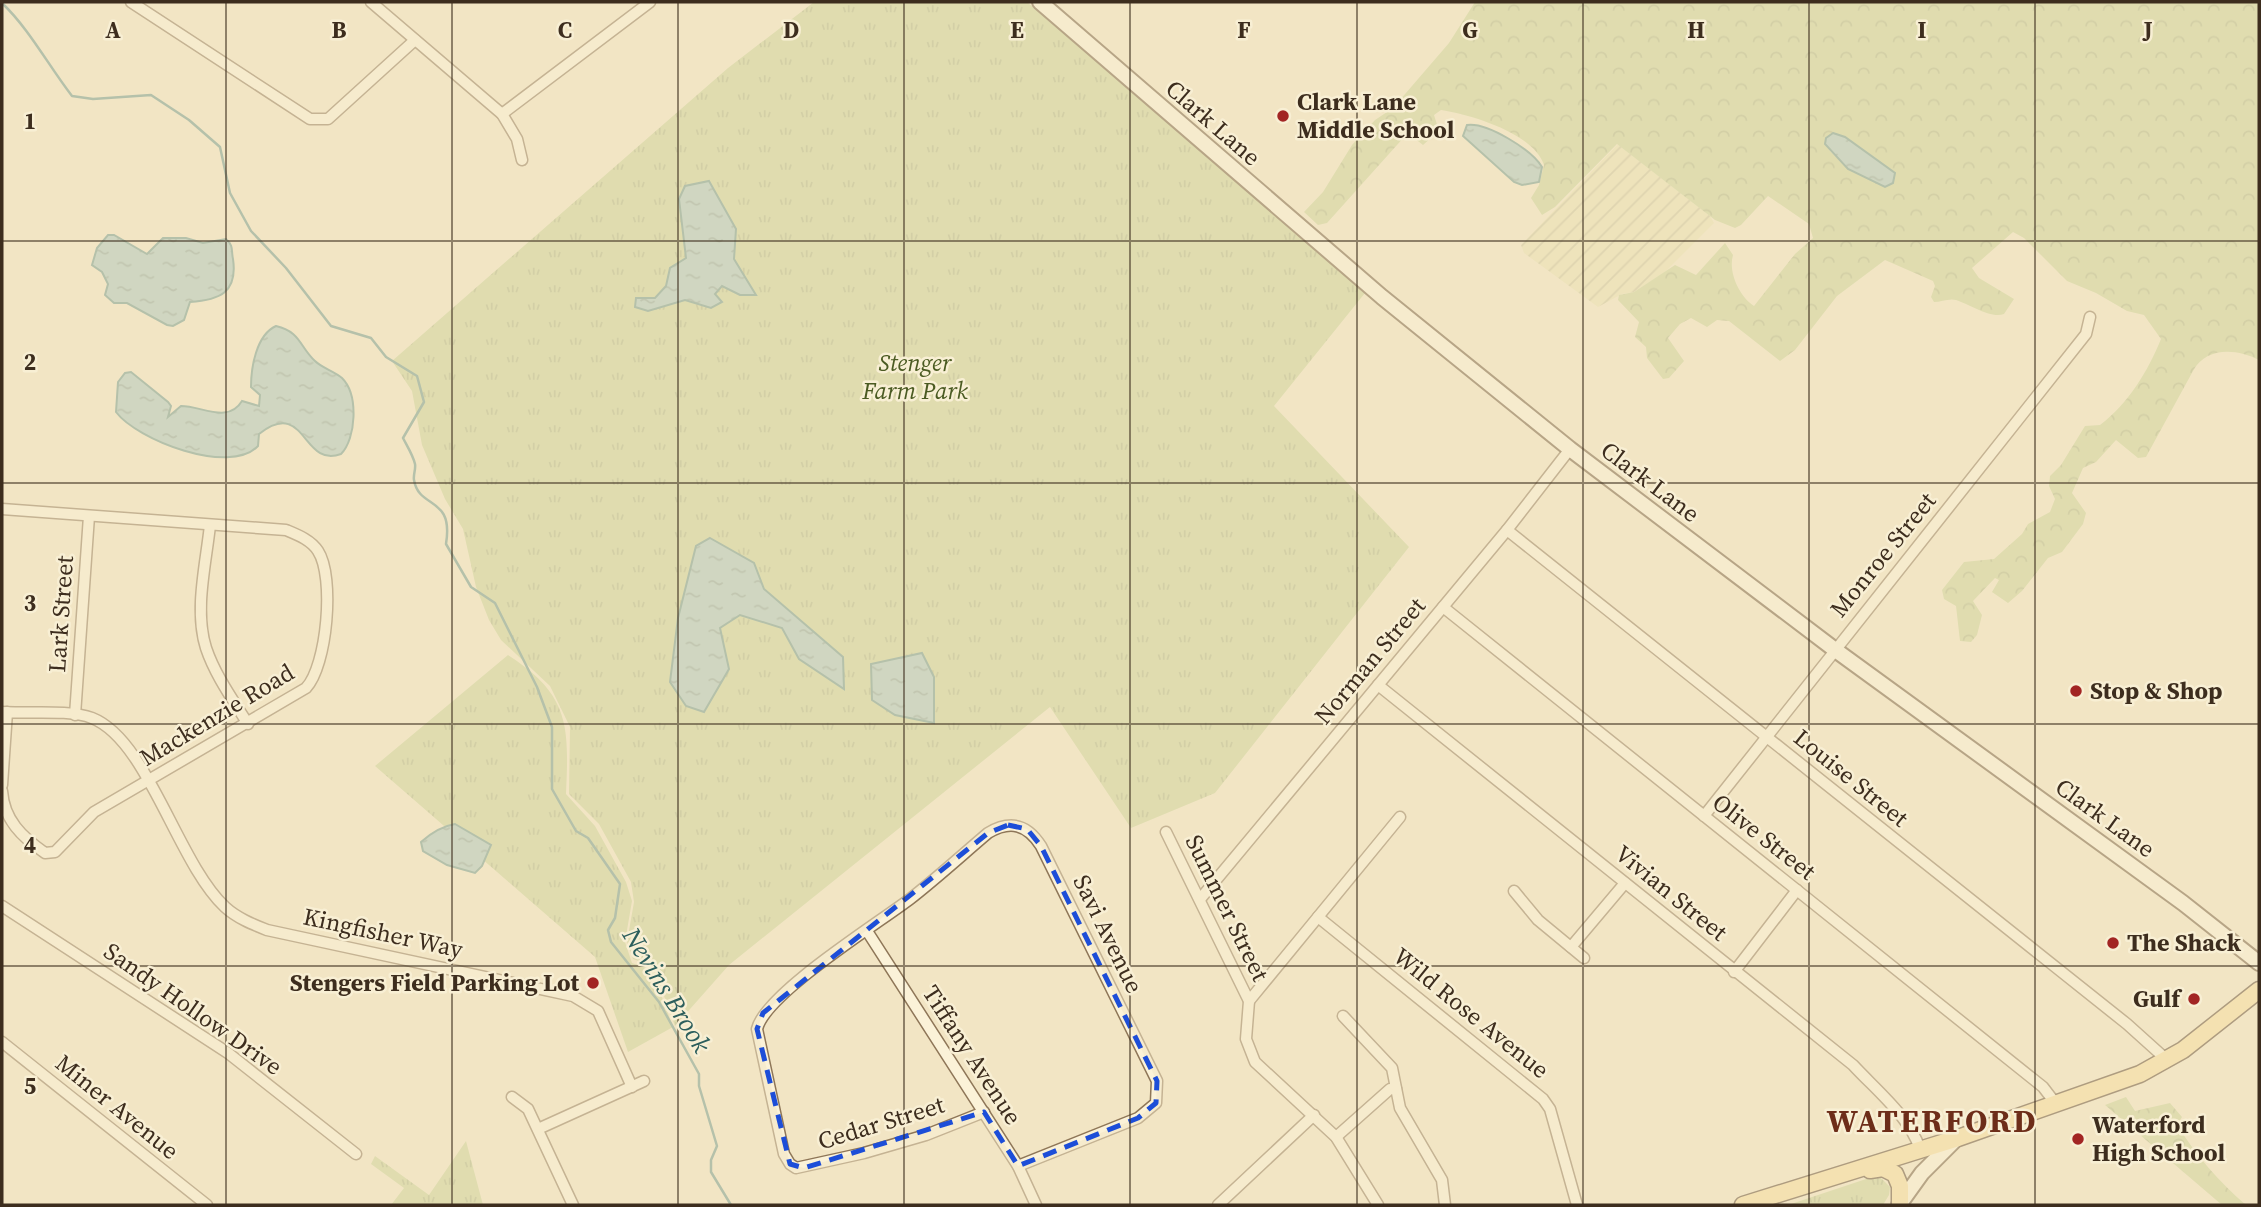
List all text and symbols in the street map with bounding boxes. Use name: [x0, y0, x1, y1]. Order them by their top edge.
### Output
text: A: [105, 14, 121, 46]
text: B: [332, 14, 347, 46]
text: C: [558, 14, 572, 46]
text: D: [783, 14, 799, 46]
text: E: [1010, 14, 1024, 46]
text: F: [1237, 14, 1251, 46]
text: G: [1462, 14, 1478, 46]
text: H: [1687, 14, 1705, 46]
text: I: [1918, 14, 1927, 46]
text: J: [2141, 14, 2153, 46]
street label: Clark Lane: [1159, 72, 1268, 173]
place label: Clark Lane Middle School: [1297, 85, 1455, 146]
text: 1: [24, 105, 36, 137]
marker: Clark Lane Middle School: [1275, 108, 1291, 124]
text: 2: [24, 346, 36, 378]
park label: Stenger Farm Park: [861, 346, 969, 407]
street label: Clark Lane: [1594, 434, 1707, 530]
street label: Monroe Street: [1822, 485, 1943, 624]
street label: Lark Street: [40, 554, 81, 674]
text: 3: [24, 587, 36, 619]
street label: Norman Street: [1307, 590, 1433, 731]
street label: Mackenzie Road: [133, 655, 300, 774]
place label: Stop & Shop: [2090, 674, 2223, 707]
marker: Stop & Shop: [2068, 683, 2084, 699]
street label: Louise Street: [1787, 721, 1916, 834]
street label: Clark Lane: [2049, 770, 2162, 865]
street label: Olive Street: [1706, 786, 1823, 887]
text: 4: [24, 829, 36, 861]
street label: Summer Street: [1178, 829, 1277, 987]
street label: Vivian Street: [1608, 837, 1735, 948]
street label: Savi Avenue: [1066, 869, 1151, 998]
street label: Kingfisher Way: [300, 900, 467, 966]
water label: Nevins Brook: [614, 920, 720, 1060]
place label: The Shack: [2127, 926, 2242, 959]
street label: Sandy Hollow Drive: [97, 935, 289, 1083]
marker: The Shack: [2105, 935, 2121, 951]
street label: Wild Rose Avenue: [1386, 939, 1556, 1086]
place label: Stengers Field Parking Lot: [290, 966, 579, 999]
marker: Stengers Field Parking Lot: [585, 975, 601, 991]
street label: Tiffany Avenue: [915, 979, 1030, 1131]
place label: Gulf: [2133, 982, 2183, 1015]
marker: Gulf: [2186, 991, 2202, 1007]
street label: Miner Avenue: [49, 1047, 186, 1167]
text: 5: [24, 1070, 36, 1102]
street label: Cedar Street: [814, 1088, 948, 1157]
district label: WATERFORD: [1827, 1099, 2037, 1143]
place label: Waterford High School: [2092, 1108, 2226, 1169]
marker: Waterford High School: [2070, 1131, 2086, 1147]

